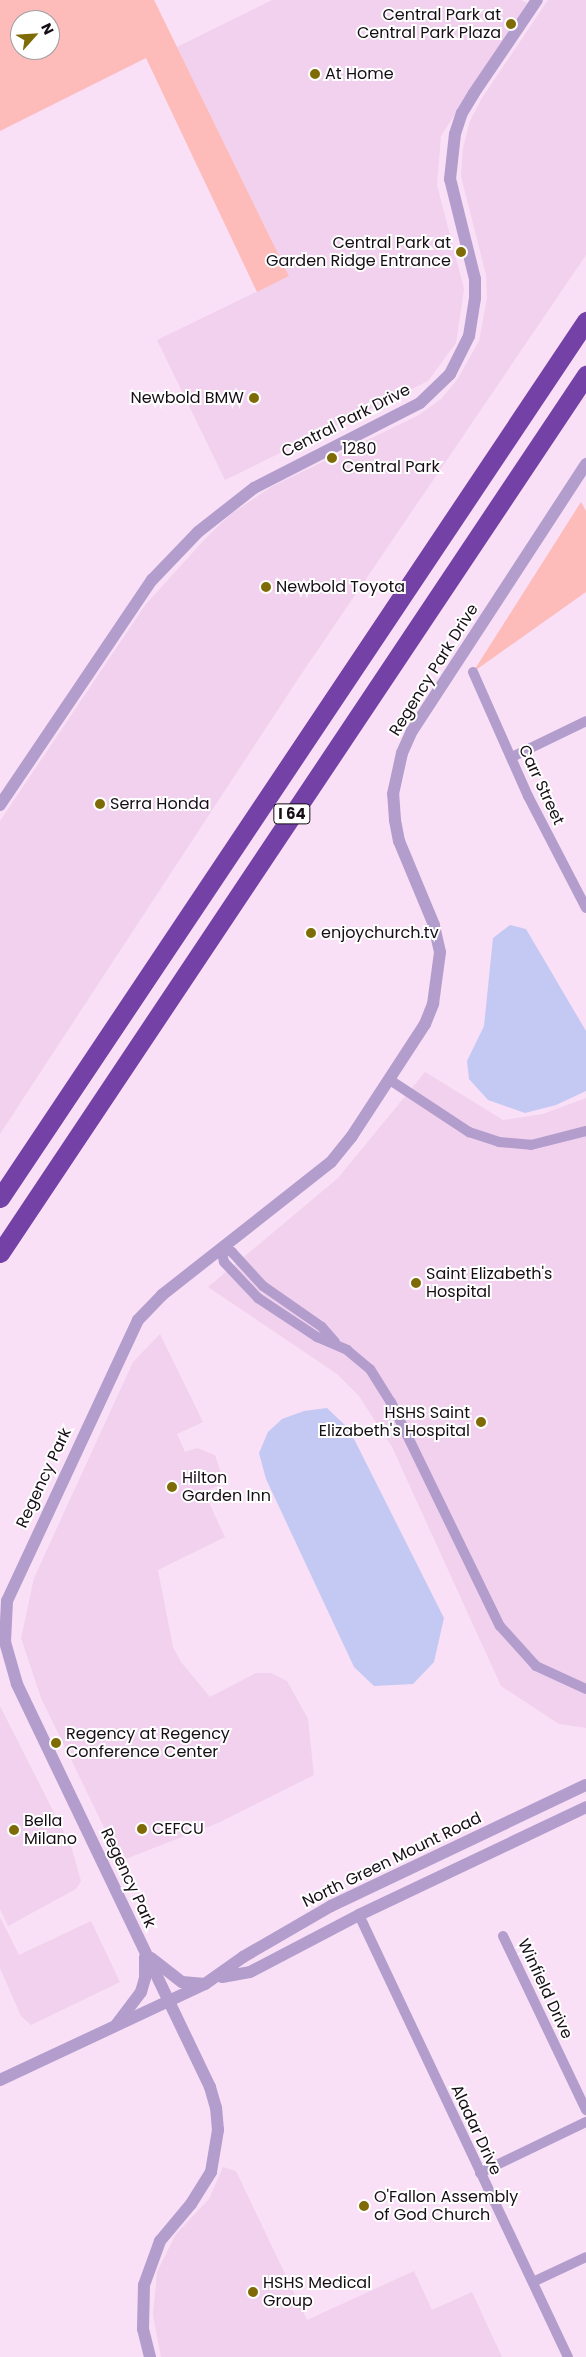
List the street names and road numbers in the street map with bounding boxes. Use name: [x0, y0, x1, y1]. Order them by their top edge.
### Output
street label: Central Park Drive: [278, 380, 414, 462]
street label: Regency Park Drive: [386, 600, 482, 740]
street label: Carr Street: [514, 742, 568, 828]
road number: I 64: [273, 802, 311, 826]
street label: Regency Park: [12, 1425, 76, 1531]
street label: North Green Mount Road: [299, 1808, 485, 1912]
street label: Regency Park: [96, 1825, 160, 1931]
street label: Winfield Drive: [513, 1936, 577, 2042]
street label: Aladar Drive: [447, 2082, 505, 2178]

